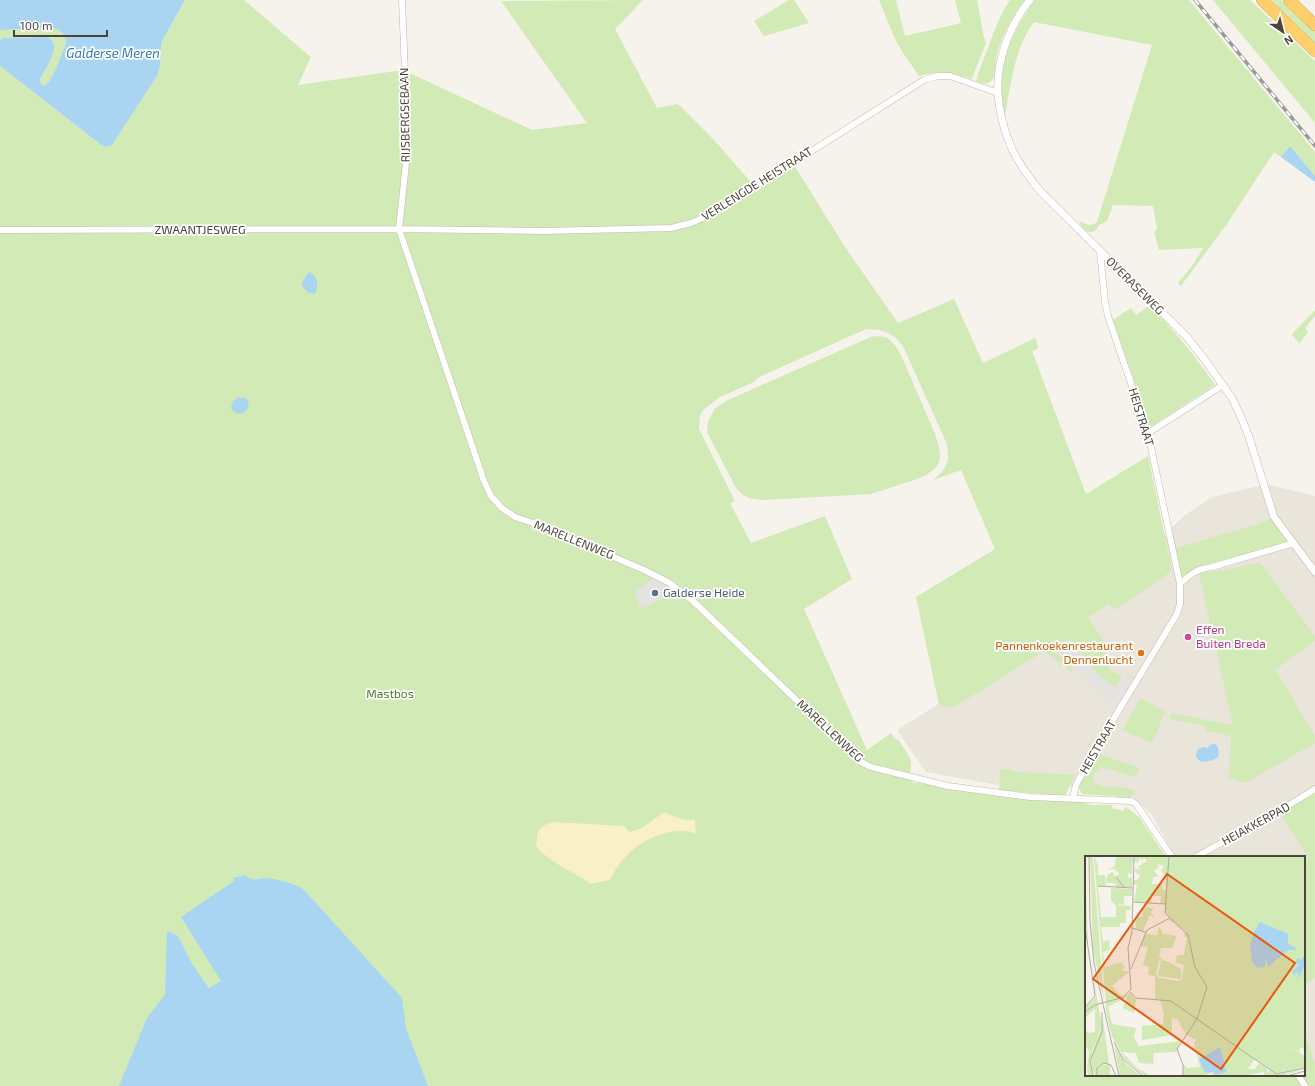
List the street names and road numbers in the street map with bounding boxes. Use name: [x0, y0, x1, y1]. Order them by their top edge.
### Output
street label: RIJSBERGSEBAAN: [396, 68, 412, 163]
street label: VERLENGDE HEISTRAAT: [699, 143, 814, 223]
street label: ZWAANTJESWEG: [155, 222, 245, 236]
street label: OVERASEWEG: [1104, 254, 1167, 317]
street label: HEISTRAAT: [1126, 386, 1157, 448]
street label: MARELLENWEG: [532, 517, 616, 562]
street label: MARELLENWEG: [795, 696, 867, 764]
street label: HEISTRAAT: [1076, 717, 1118, 776]
street label: HEIAKKERPAD: [1219, 799, 1292, 848]

